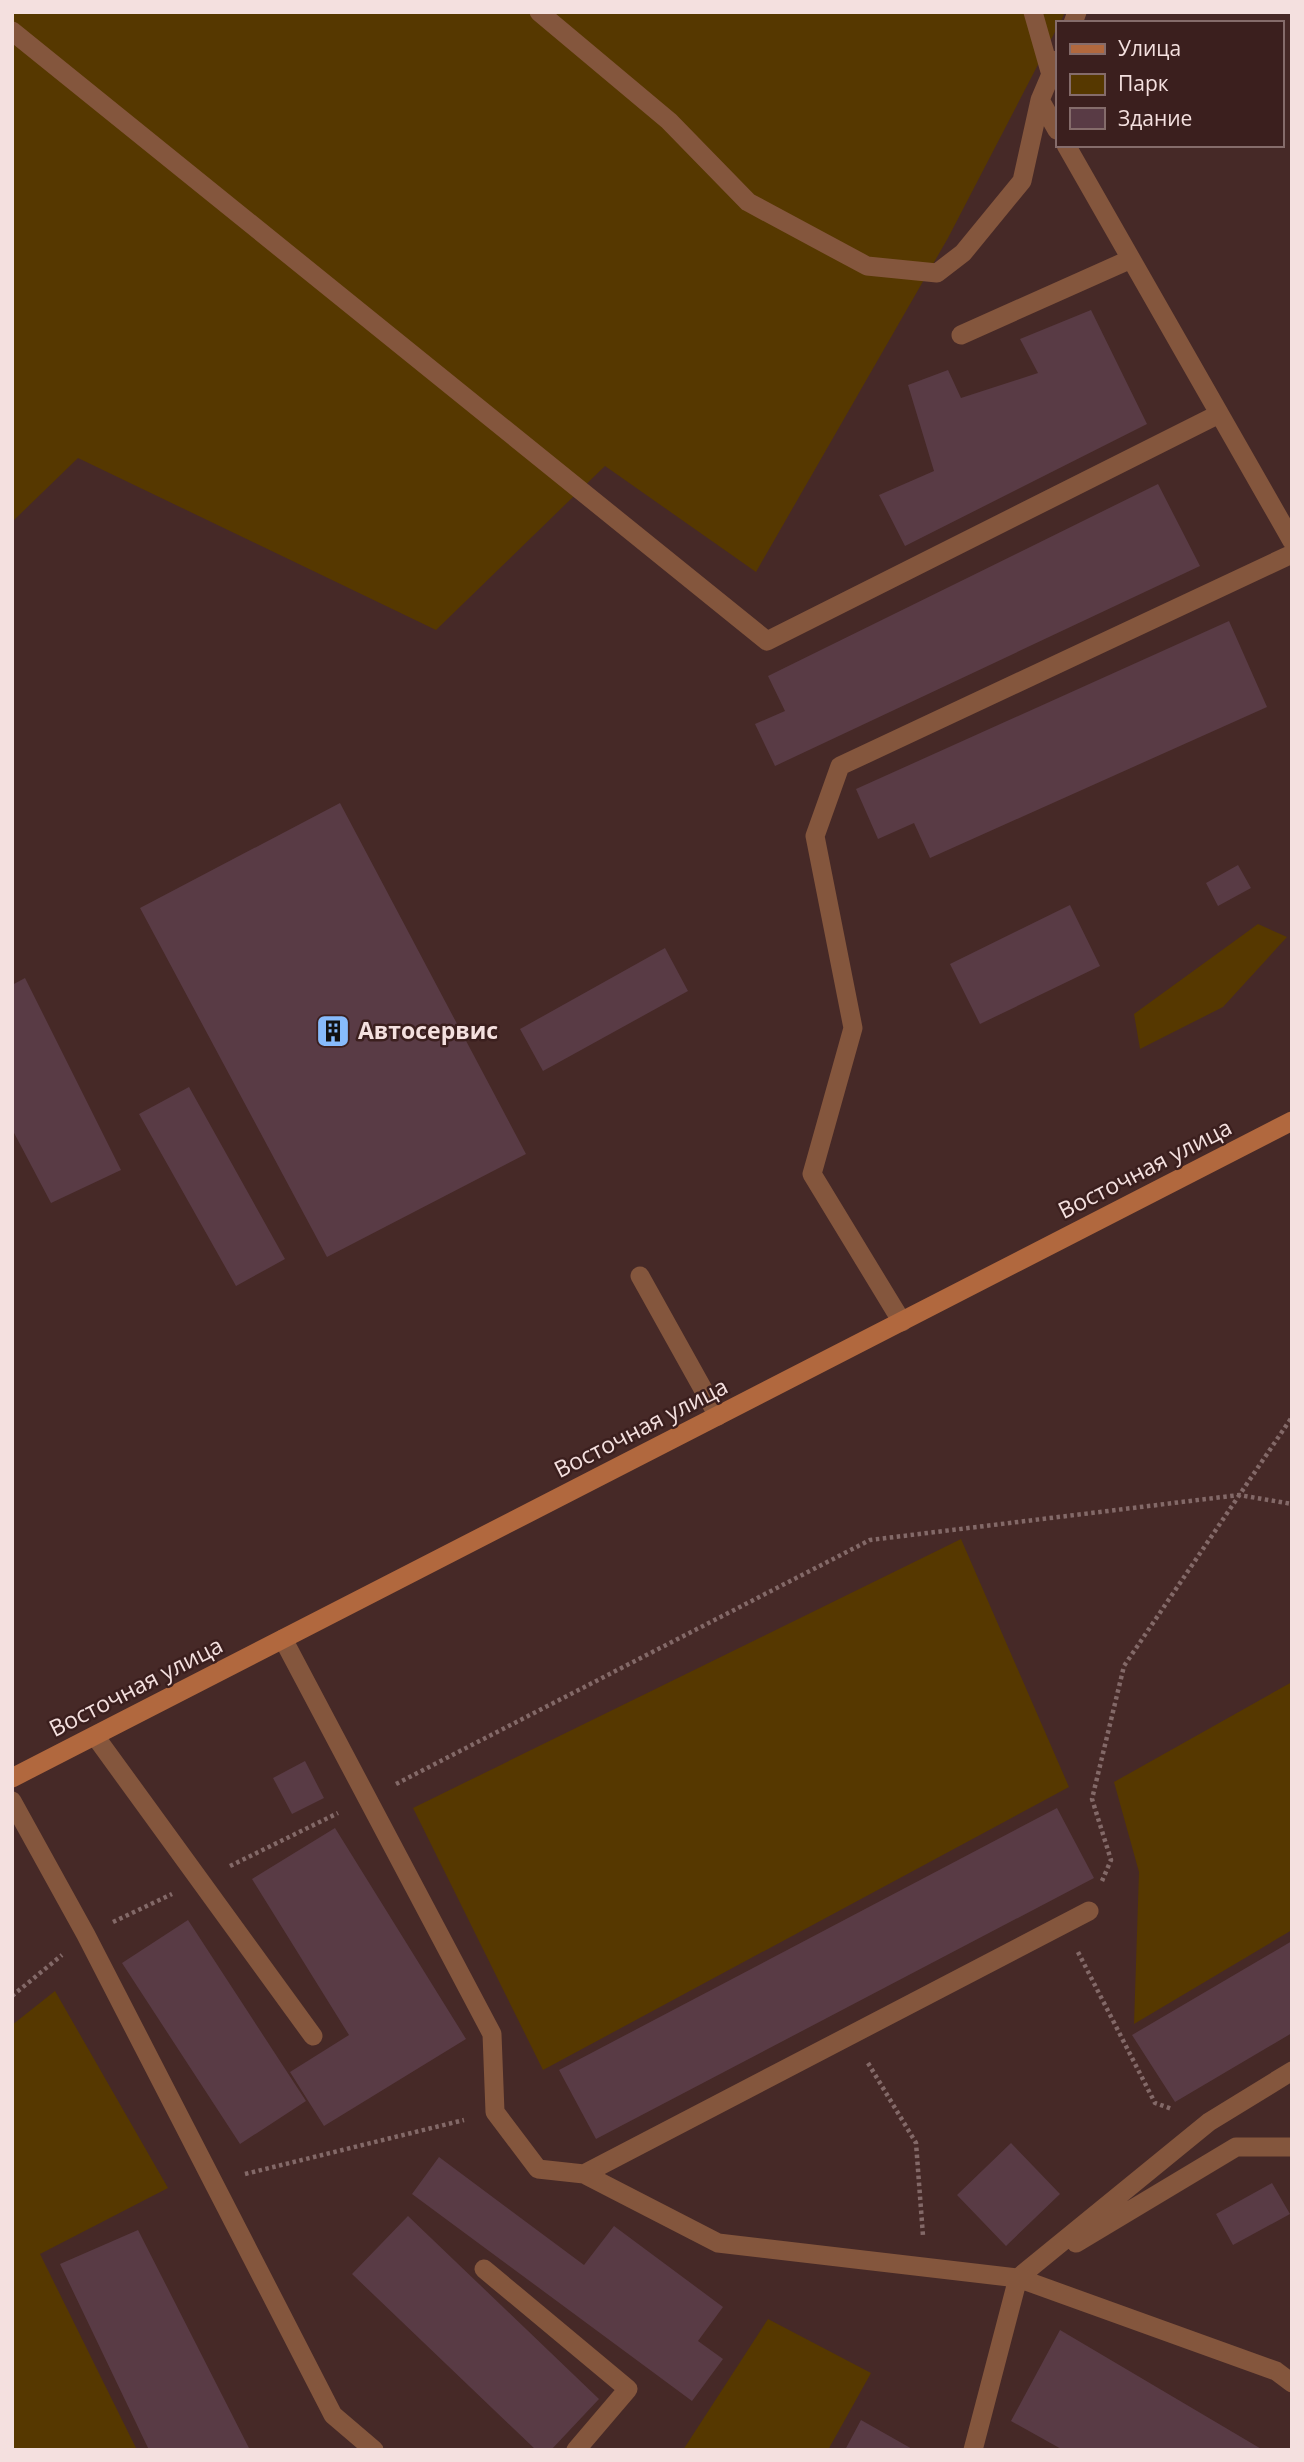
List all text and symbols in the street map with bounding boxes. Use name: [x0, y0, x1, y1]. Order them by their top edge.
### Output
legend: [1056, 21, 1283, 147]
text: Улица: [1118, 34, 1181, 62]
text: Парк: [1118, 69, 1169, 97]
text: Здание: [1118, 104, 1192, 132]
building icon: Автосервис: [314, 1012, 352, 1050]
place label: Автосервис: [358, 1014, 498, 1046]
street label: Восточная улица: [1052, 1111, 1237, 1226]
street label: Восточная улица: [548, 1370, 733, 1485]
street label: Восточная улица: [43, 1629, 228, 1744]

